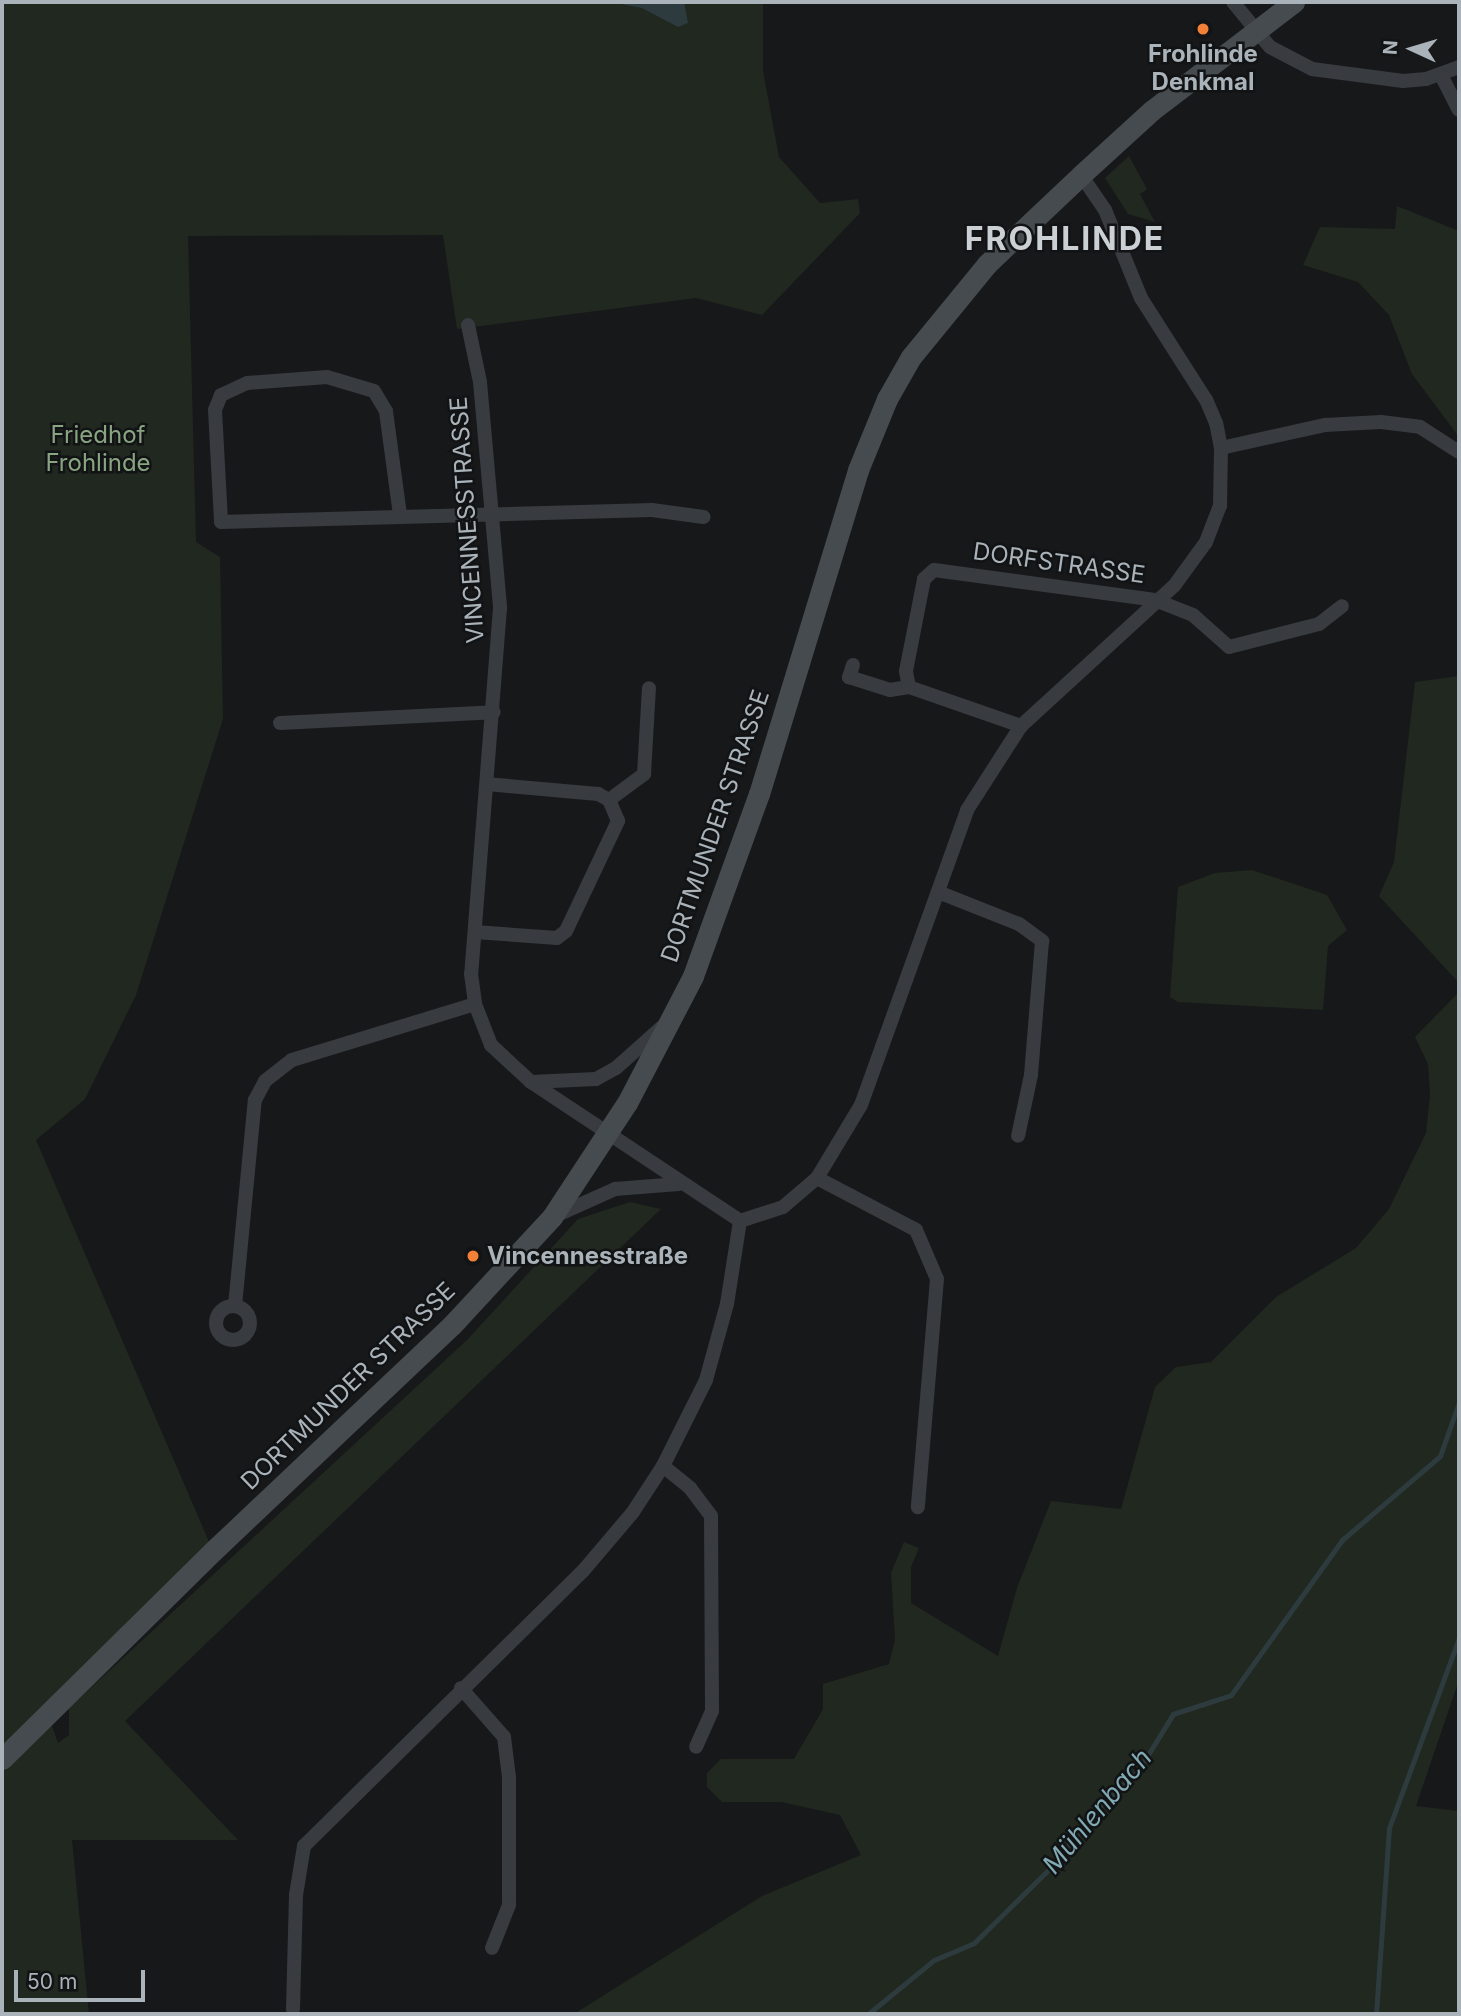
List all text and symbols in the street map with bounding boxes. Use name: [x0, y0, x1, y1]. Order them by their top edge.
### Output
north arrow: [1377, 14, 1447, 84]
marker: Frohlinde Denkmal: [1195, 21, 1211, 37]
text: N: [1379, 39, 1403, 56]
place label: Frohlinde Denkmal: [1148, 40, 1258, 96]
district label: FROHLINDE: [966, 220, 1164, 258]
street label: VINCENNESSTRASSE: [444, 396, 490, 644]
park label: Friedhof Frohlinde: [45, 421, 151, 477]
street label: DORFSTRASSE: [971, 537, 1147, 589]
street label: DORTMUNDER STRASSE: [655, 686, 775, 966]
place label: Vincennesstraße: [487, 1242, 688, 1270]
marker: Vincennesstraße: [465, 1248, 481, 1264]
street label: DORTMUNDER STRASSE: [235, 1276, 461, 1496]
water label: Mühlenbach: [1036, 1742, 1158, 1880]
scale bar: [18, 1956, 149, 2000]
text: 50 m: [27, 1969, 77, 1994]

